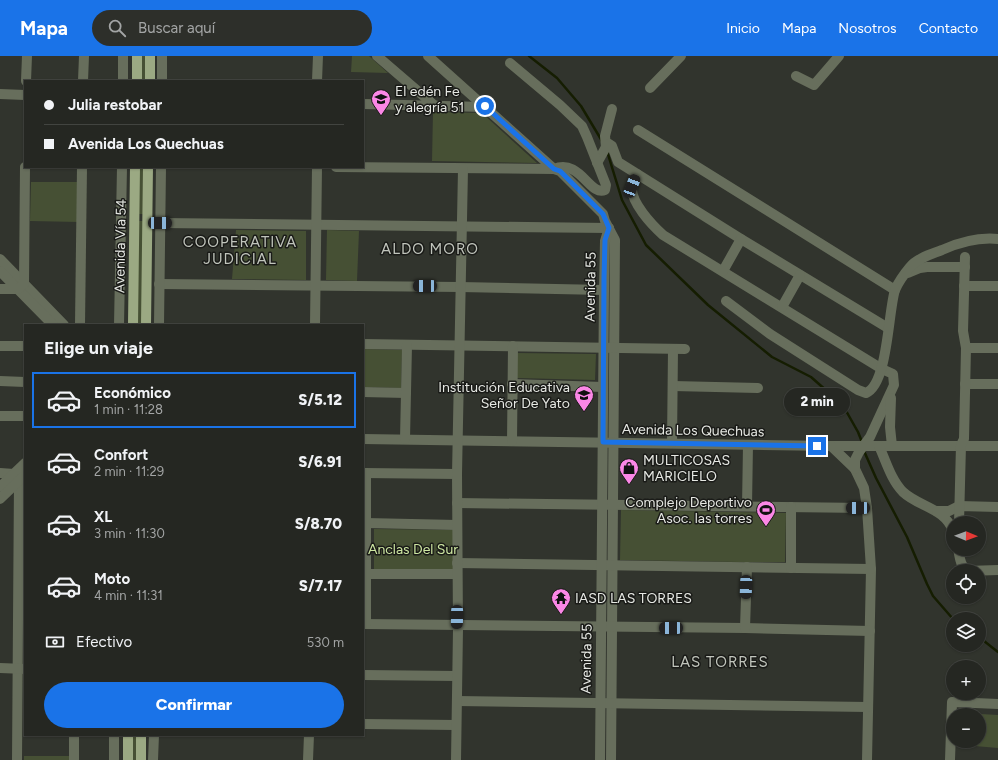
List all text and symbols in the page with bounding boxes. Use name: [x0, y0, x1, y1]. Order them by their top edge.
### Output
search box: [92, 10, 372, 46]
text: Mapa: [20, 17, 68, 40]
icon: search: [106, 17, 128, 39]
text: Buscar aquí: [138, 19, 215, 37]
text: Inicio: [726, 20, 760, 37]
text: Mapa: [782, 20, 816, 37]
text: Nosotros: [838, 20, 897, 37]
text: Contacto: [919, 20, 978, 37]
place label: El edén Fe y alegría 51: [395, 83, 464, 116]
school or university icon: El edén Fe y alegría 51: [370, 88, 392, 116]
text: Julia restobar: [68, 96, 162, 114]
route start: [476, 97, 494, 115]
text: Avenida Los Quechuas: [68, 135, 224, 153]
car: [622, 173, 642, 199]
street label: Avenida Vía 54: [111, 198, 130, 293]
car: [148, 217, 172, 229]
district label: COOPERATIVA JUDICIAL: [183, 233, 297, 268]
district label: ALDO MORO: [381, 240, 479, 258]
street label: Avenida 55: [581, 252, 600, 322]
car: [413, 280, 437, 292]
text: Elige un viaje: [44, 337, 153, 359]
place label: Institución Educativa Señor De Yato: [438, 379, 570, 412]
icon: car: [46, 382, 82, 418]
text: Económico: [94, 384, 171, 402]
school or university icon: Institución Educativa Señor De Yato: [573, 384, 595, 412]
callout: 2 min: [784, 388, 850, 416]
text: S/5.12: [298, 391, 342, 409]
text: 2 min: [800, 394, 834, 409]
text: 1 min · 11:28: [94, 402, 163, 417]
street label: Avenida Los Quechuas: [622, 421, 764, 440]
route end: [808, 437, 826, 455]
icon: car: [46, 444, 82, 480]
text: Confort: [94, 446, 148, 464]
place label: MULTICOSAS MARICIELO: [643, 452, 730, 485]
text: S/6.91: [298, 453, 342, 471]
shop icon: MULTICOSAS MARICIELO: [618, 457, 640, 485]
text: 2 min · 11:29: [94, 464, 164, 479]
place label: Complejo Deportivo Asoc. las torres: [625, 494, 752, 527]
sports icon: Complejo Deportivo Asoc. las torres: [755, 499, 777, 527]
car: [846, 502, 870, 514]
icon: car: [46, 506, 82, 542]
text: XL: [94, 508, 112, 526]
text: S/8.70: [295, 515, 342, 533]
north arrow: [946, 516, 986, 556]
map controls: [946, 516, 986, 748]
text: 3 min · 11:30: [94, 526, 165, 541]
park label: Anclas Del Sur: [368, 541, 458, 558]
button: locate: [946, 564, 986, 604]
icon: car: [46, 568, 82, 604]
text: Moto: [94, 570, 130, 588]
car: [740, 575, 752, 599]
text: S/7.17: [299, 577, 342, 595]
temple icon: IASD LAS TORRES: [550, 587, 572, 615]
text: 4 min · 11:31: [94, 588, 163, 603]
place label: IASD LAS TORRES: [575, 590, 692, 607]
car: [451, 605, 463, 629]
button: layers: [946, 612, 986, 652]
car: [659, 622, 683, 634]
street label: Avenida 55: [577, 624, 596, 694]
icon: cash: [44, 631, 66, 653]
text: Efectivo: [76, 633, 132, 651]
text: 530 m: [307, 635, 344, 650]
district label: LAS TORRES: [671, 653, 769, 671]
button: +: [946, 660, 986, 700]
button: Confirmar: [44, 682, 344, 728]
button: −: [946, 708, 986, 748]

